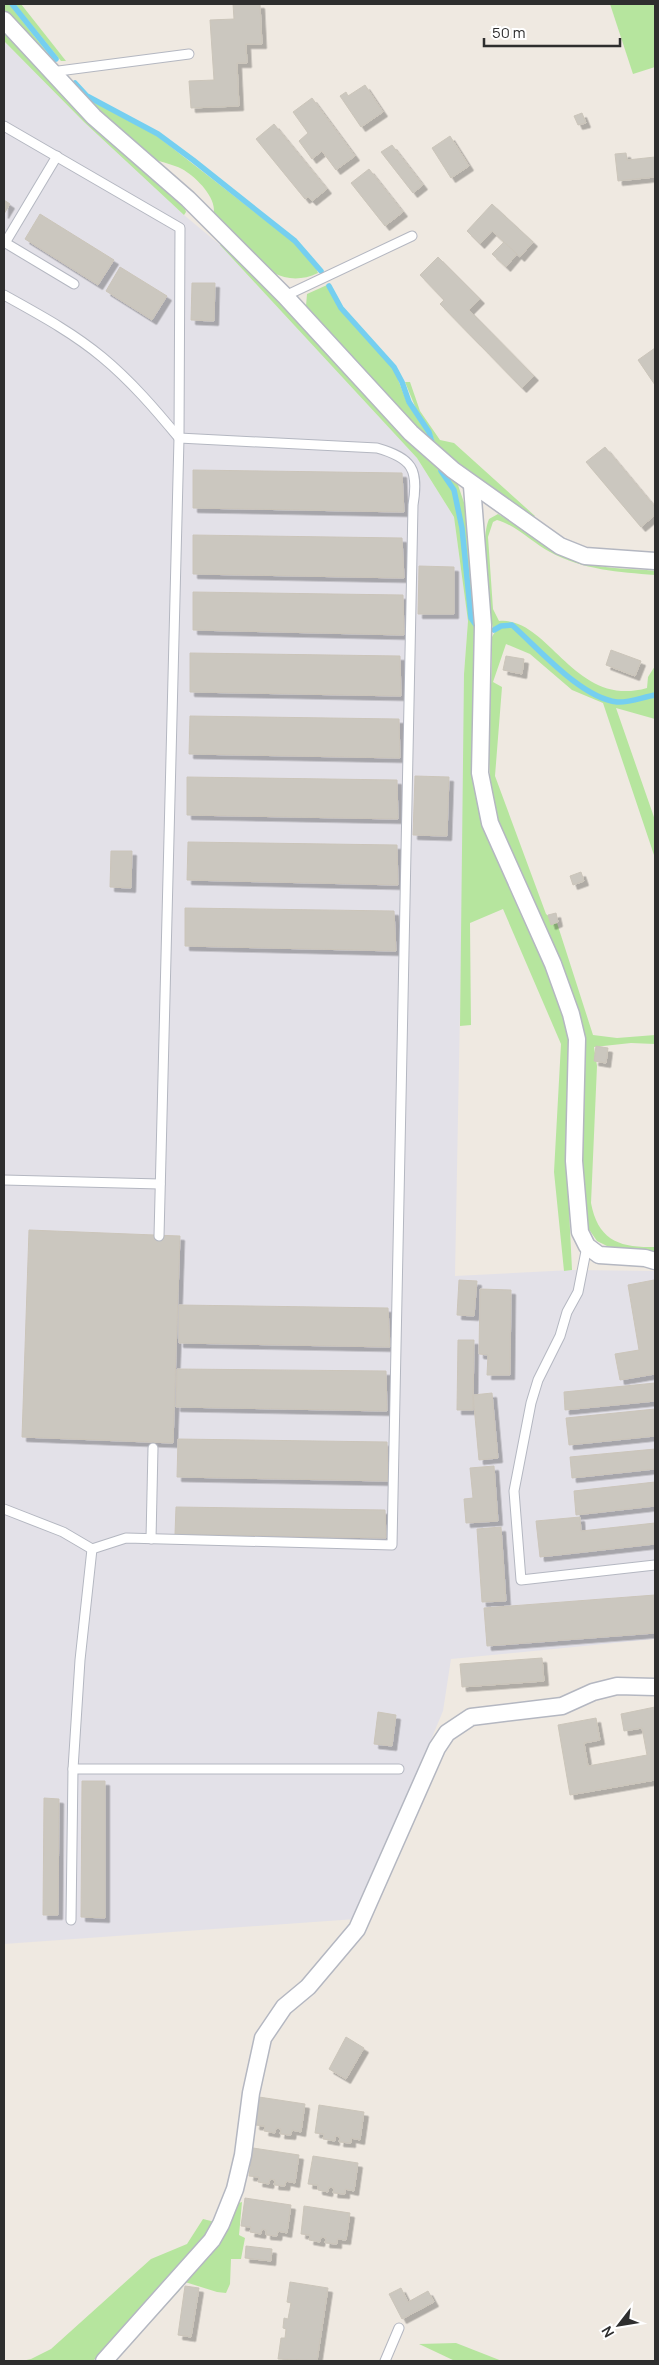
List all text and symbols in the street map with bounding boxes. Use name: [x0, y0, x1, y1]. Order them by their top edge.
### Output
scale bar: [484, 15, 620, 47]
text: 50 m: [492, 22, 526, 43]
north arrow: [594, 2300, 644, 2350]
text: N: [597, 2323, 618, 2341]

